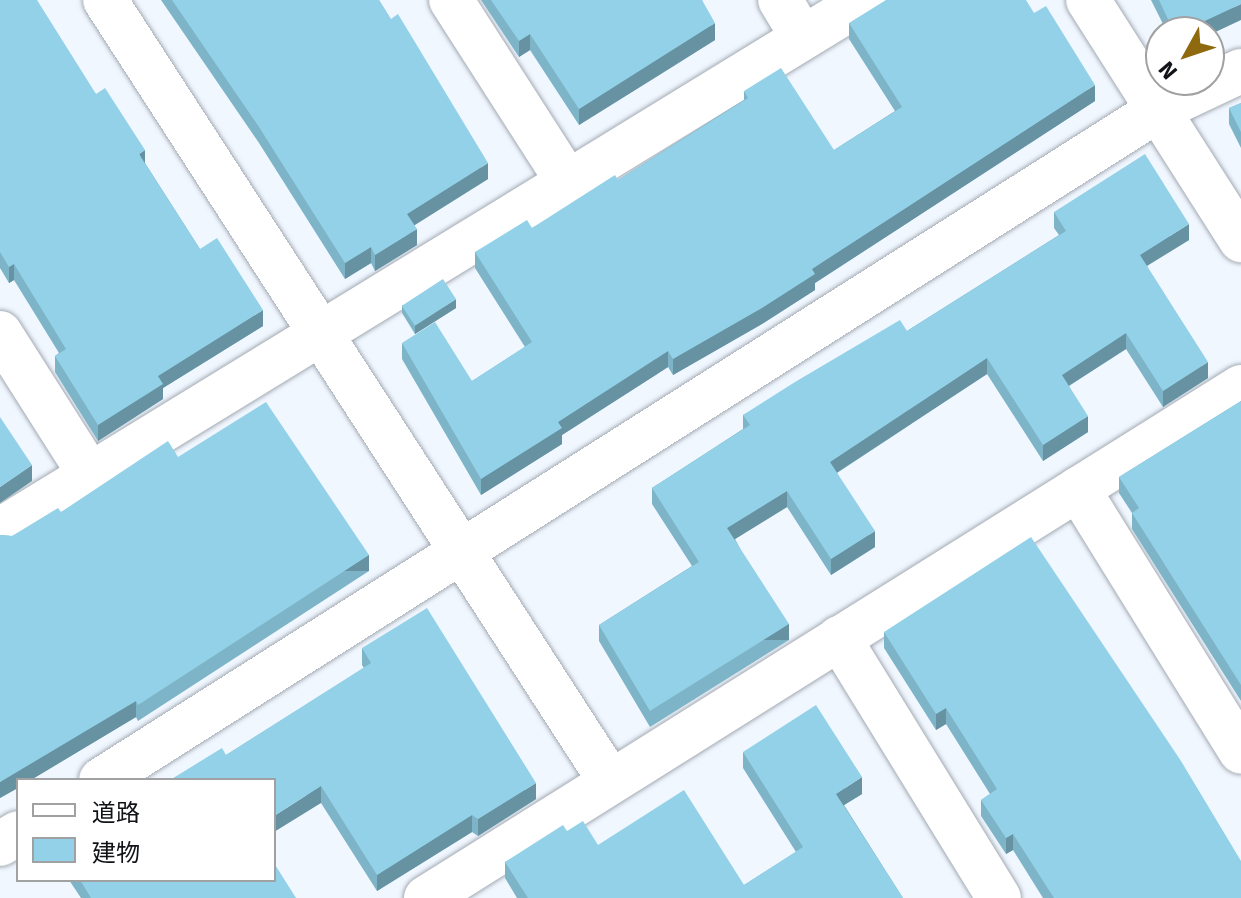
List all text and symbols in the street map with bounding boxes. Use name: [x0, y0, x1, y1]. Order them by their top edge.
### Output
north arrow: [1145, 16, 1225, 96]
text: N: [1153, 56, 1183, 85]
legend: [16, 778, 276, 882]
text: 道路: [92, 798, 140, 828]
text: 建物: [92, 838, 140, 868]

